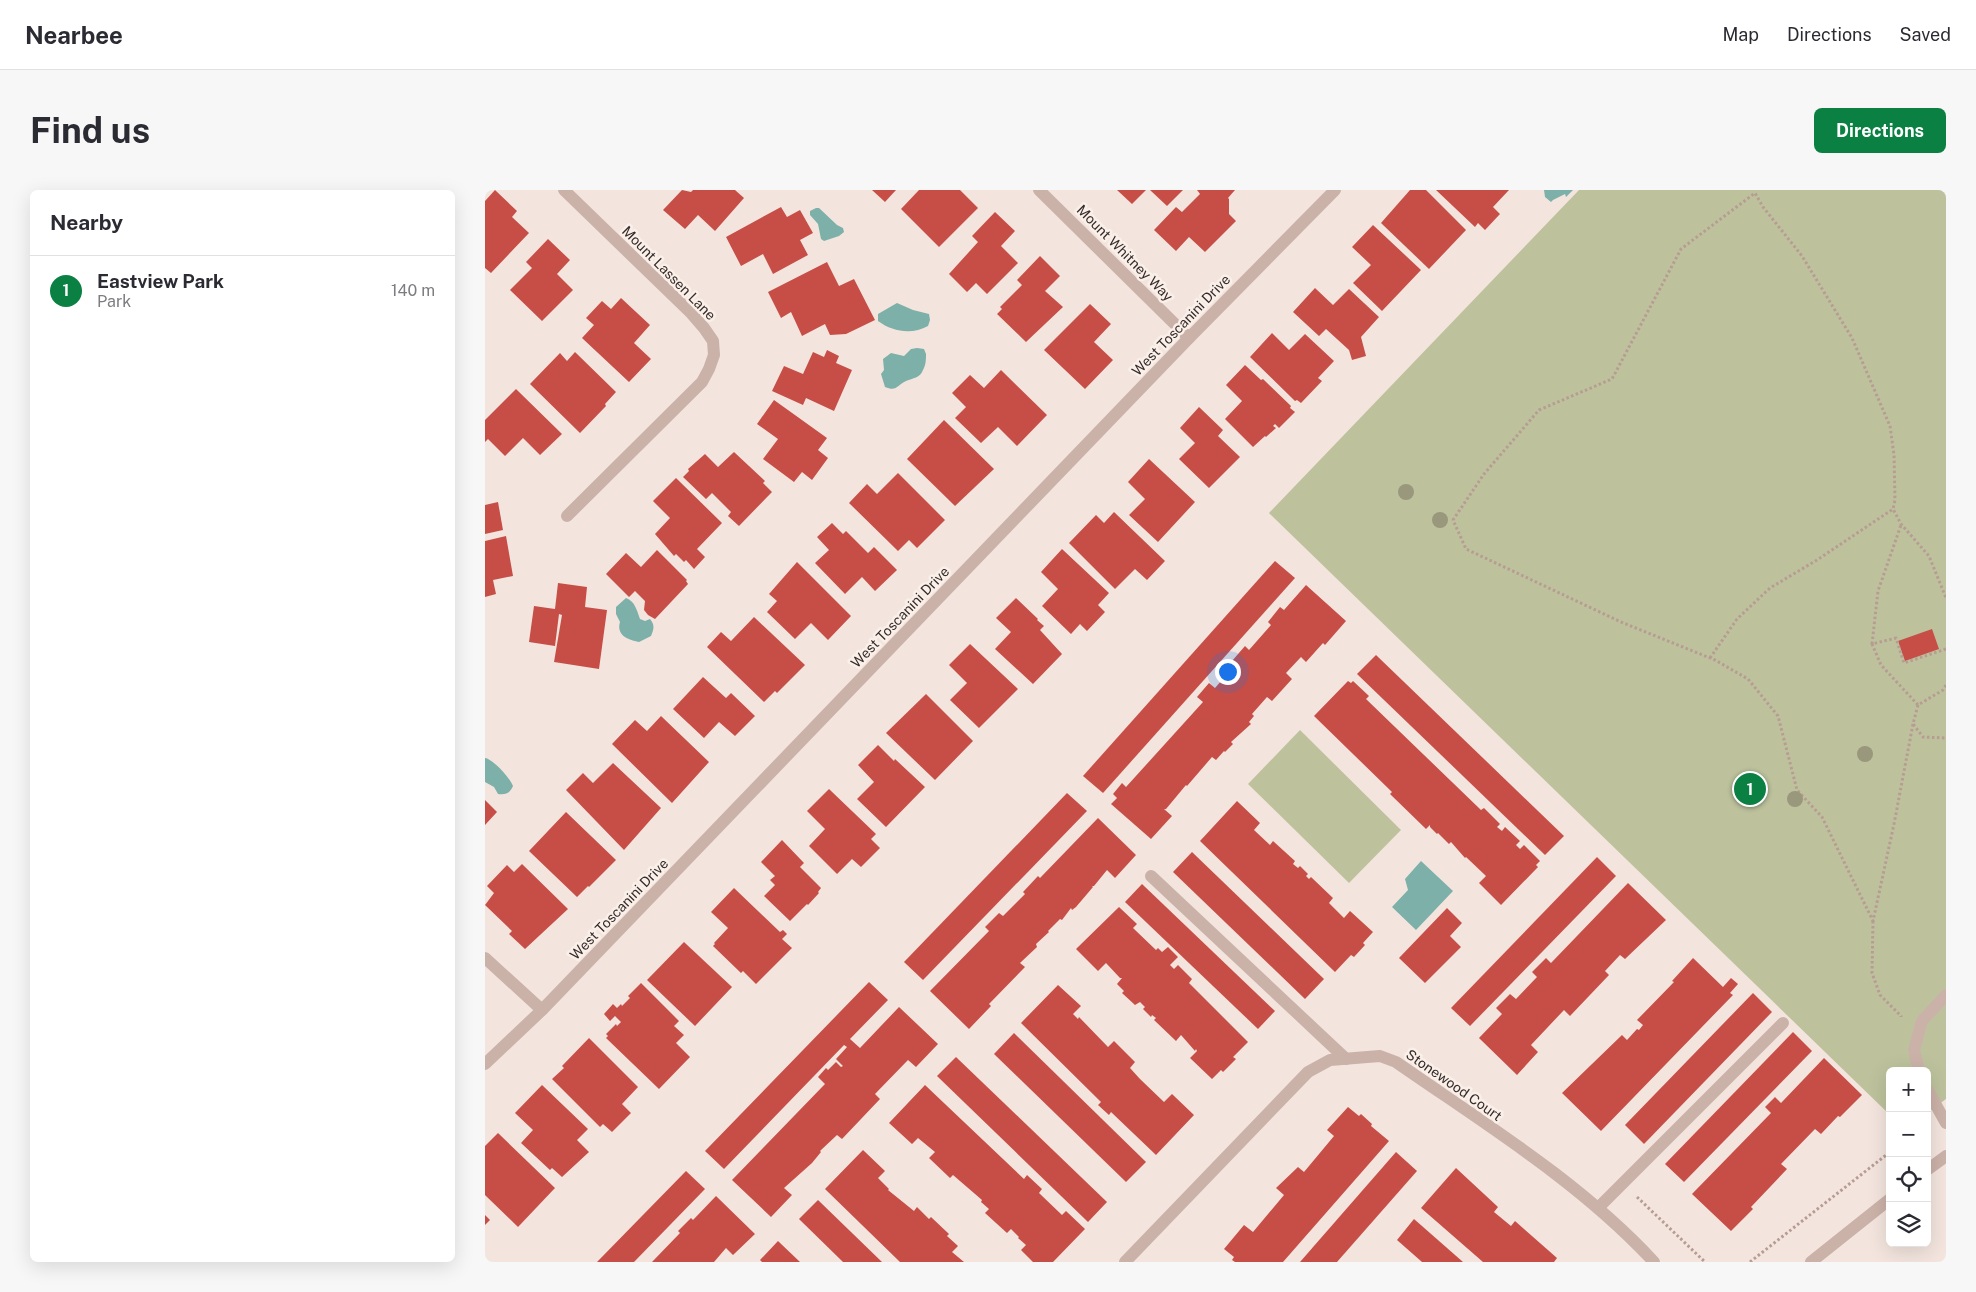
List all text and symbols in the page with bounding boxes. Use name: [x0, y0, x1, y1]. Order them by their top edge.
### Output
text: Nearbee: [25, 21, 123, 49]
text: Map: [1722, 24, 1759, 45]
text: Directions: [1787, 24, 1872, 45]
text: Saved: [1900, 24, 1951, 45]
button: Directions: [1814, 108, 1946, 153]
text: Find us: [30, 110, 150, 151]
street label: Mount Whitney Way: [1074, 202, 1177, 305]
text: Nearby: [50, 210, 123, 235]
street label: Mount Lassen Lane: [619, 223, 719, 323]
text: Eastview Park: [97, 270, 224, 292]
street label: West Toscanini Drive: [1129, 271, 1233, 379]
text: 1: [63, 281, 69, 300]
text: 140 m: [391, 281, 435, 300]
text: Park: [97, 292, 131, 311]
street label: West Toscanini Drive: [848, 563, 952, 671]
your location: [1215, 659, 1241, 685]
pin: 1: [1734, 770, 1766, 808]
street label: West Toscanini Drive: [567, 855, 671, 963]
street label: Stonewood Court: [1403, 1046, 1505, 1124]
map controls: [1886, 1067, 1931, 1247]
button: +: [1886, 1067, 1931, 1112]
button: −: [1886, 1112, 1931, 1157]
button: locate: [1886, 1157, 1931, 1202]
button: layers: [1886, 1202, 1931, 1247]

